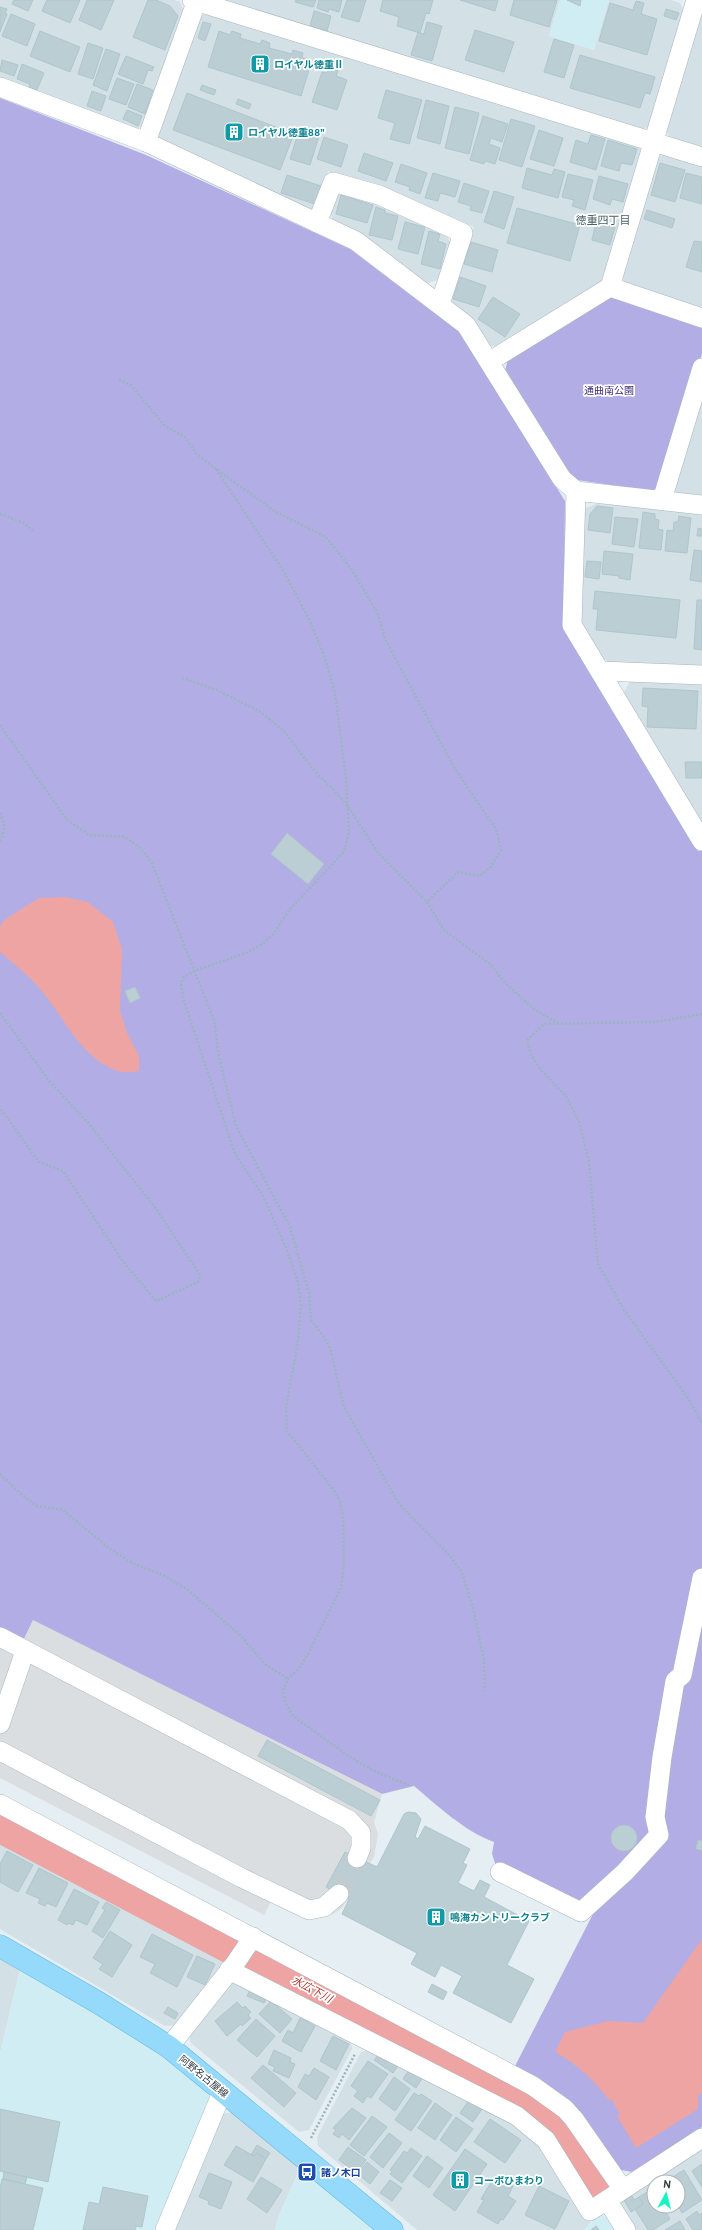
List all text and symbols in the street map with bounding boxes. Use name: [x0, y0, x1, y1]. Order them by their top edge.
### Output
building icon: ロイヤル徳重Ⅱ: [249, 53, 271, 75]
place label: ロイヤル徳重Ⅱ: [274, 59, 344, 72]
building icon: ロイヤル徳重88": [223, 121, 245, 143]
place label: ロイヤル徳重88": [248, 127, 325, 140]
district label: 徳重四丁目: [576, 214, 631, 228]
park label: 通曲南公園: [584, 385, 634, 398]
building icon: 鳴海カントリークラブ: [425, 1906, 447, 1928]
place label: 鳴海カントリークラブ: [450, 1912, 550, 1925]
water label: 水広下川: [289, 1973, 335, 2007]
street label: 阿野名古屋線: [176, 2053, 230, 2101]
bus stop icon: 諸ノ木口: [296, 2161, 318, 2183]
place label: 諸ノ木口: [321, 2167, 361, 2180]
building icon: コーポひまわり: [449, 2169, 471, 2191]
north arrow: [646, 2174, 686, 2214]
place label: コーポひまわり: [474, 2175, 544, 2188]
text: N: [662, 2178, 672, 2192]

